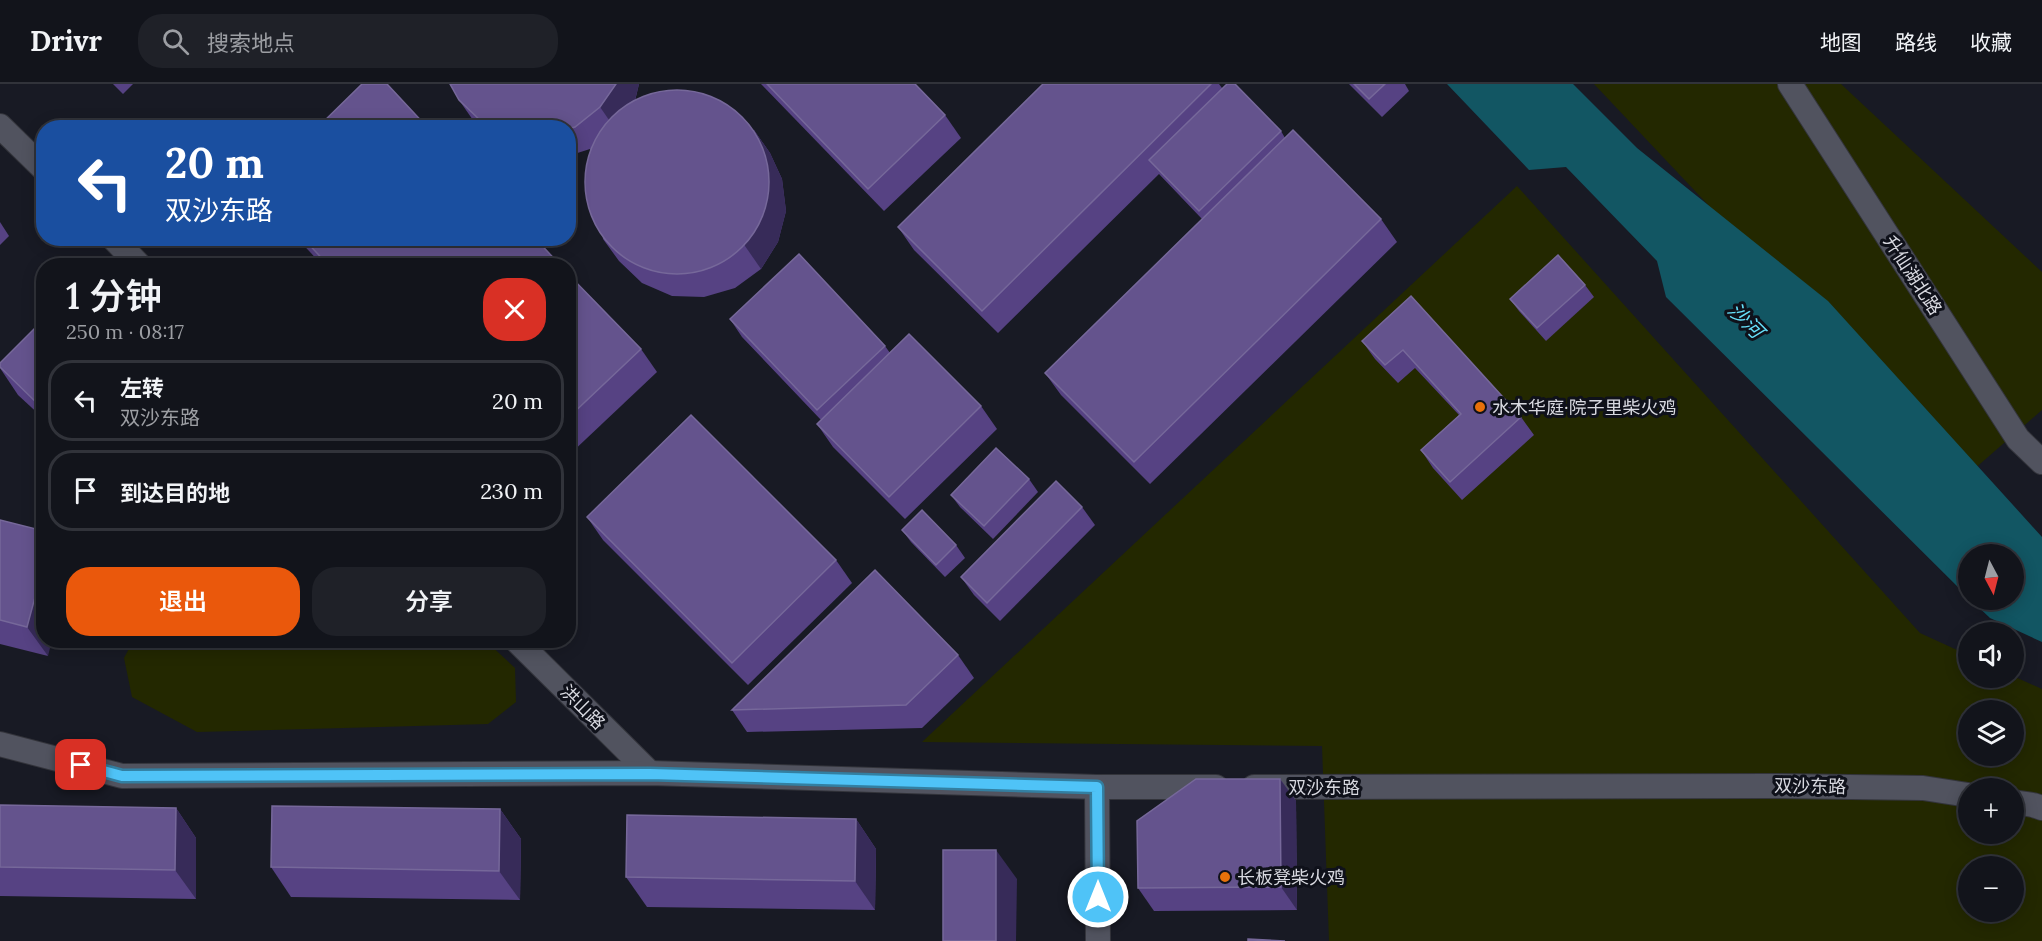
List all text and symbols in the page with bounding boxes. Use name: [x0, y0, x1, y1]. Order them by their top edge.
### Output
search box: [138, 14, 558, 68]
text: Drivr: [30, 23, 102, 59]
icon: search: [159, 25, 192, 58]
text: 搜索地点: [207, 29, 295, 57]
text: 地图: [1820, 29, 1862, 56]
text: 路线: [1895, 29, 1937, 56]
text: 收藏: [1970, 29, 2012, 56]
text: 20 m: [165, 136, 264, 190]
icon: left: [66, 144, 144, 222]
text: 双沙东路: [165, 193, 273, 227]
street label: 升仙湖北路: [1879, 231, 1947, 319]
text: 1 分钟: [66, 273, 162, 319]
button: close: [483, 278, 546, 341]
water label: 沙河: [1723, 297, 1772, 346]
text: 250 m · 08:17: [66, 319, 184, 344]
text: 左转: [120, 374, 164, 402]
icon: left: [69, 384, 102, 417]
text: 20 m: [492, 387, 543, 415]
place label: 水木华庭·院子里柴火鸡: [1492, 396, 1677, 419]
marker: 水木华庭·院子里柴火鸡: [1473, 400, 1487, 414]
text: 双沙东路: [120, 405, 200, 430]
icon: arrive: [69, 474, 102, 507]
text: 230 m: [480, 477, 543, 505]
text: 到达目的地: [120, 479, 230, 507]
north arrow: [1958, 544, 2024, 610]
map controls: [1958, 544, 2024, 922]
button: 退出: [66, 567, 300, 636]
button: 分享: [312, 567, 546, 636]
button: sound: [1958, 622, 2024, 688]
street label: 洪山路: [556, 680, 610, 734]
button: layers: [1958, 700, 2024, 766]
pin: [55, 739, 106, 790]
icon: arrive: [64, 748, 97, 781]
street label: 双沙东路: [1774, 774, 1846, 798]
street label: 双沙东路: [1288, 776, 1360, 799]
button: +: [1958, 778, 2024, 844]
button: −: [1958, 856, 2024, 922]
position arrow: [1066, 865, 1130, 929]
place label: 长板凳柴火鸡: [1237, 866, 1345, 889]
marker: 长板凳柴火鸡: [1218, 870, 1232, 884]

